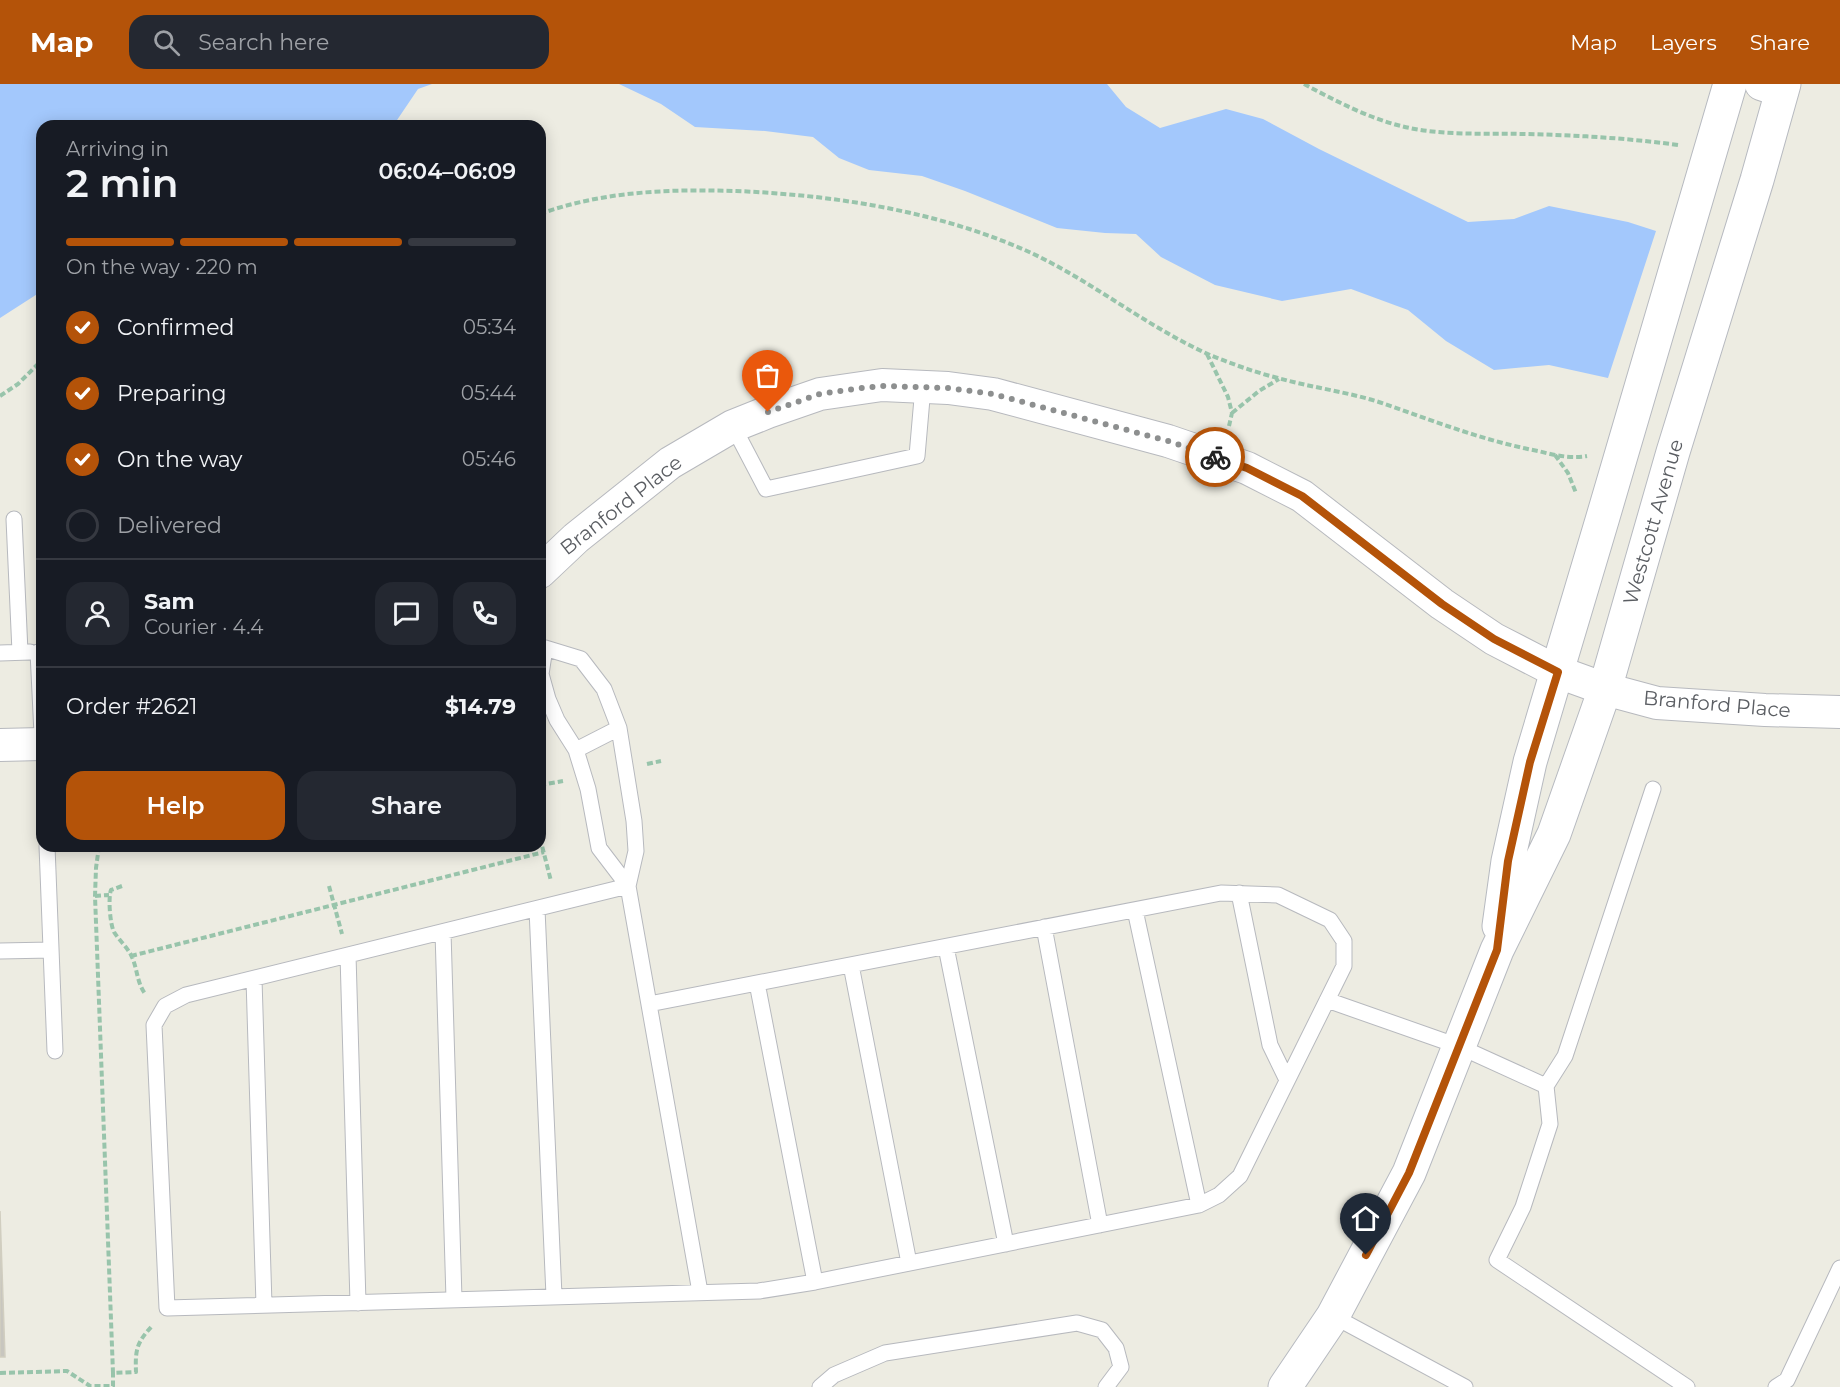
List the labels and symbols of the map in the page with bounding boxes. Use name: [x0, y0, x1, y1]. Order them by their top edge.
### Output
pin: [742, 350, 793, 412]
courier: [1185, 427, 1245, 487]
street label: Westcott Avenue: [1618, 436, 1688, 608]
street label: Branford Place: [555, 450, 687, 560]
street label: Branford Place: [1642, 686, 1792, 722]
pin: [1340, 1193, 1391, 1255]

